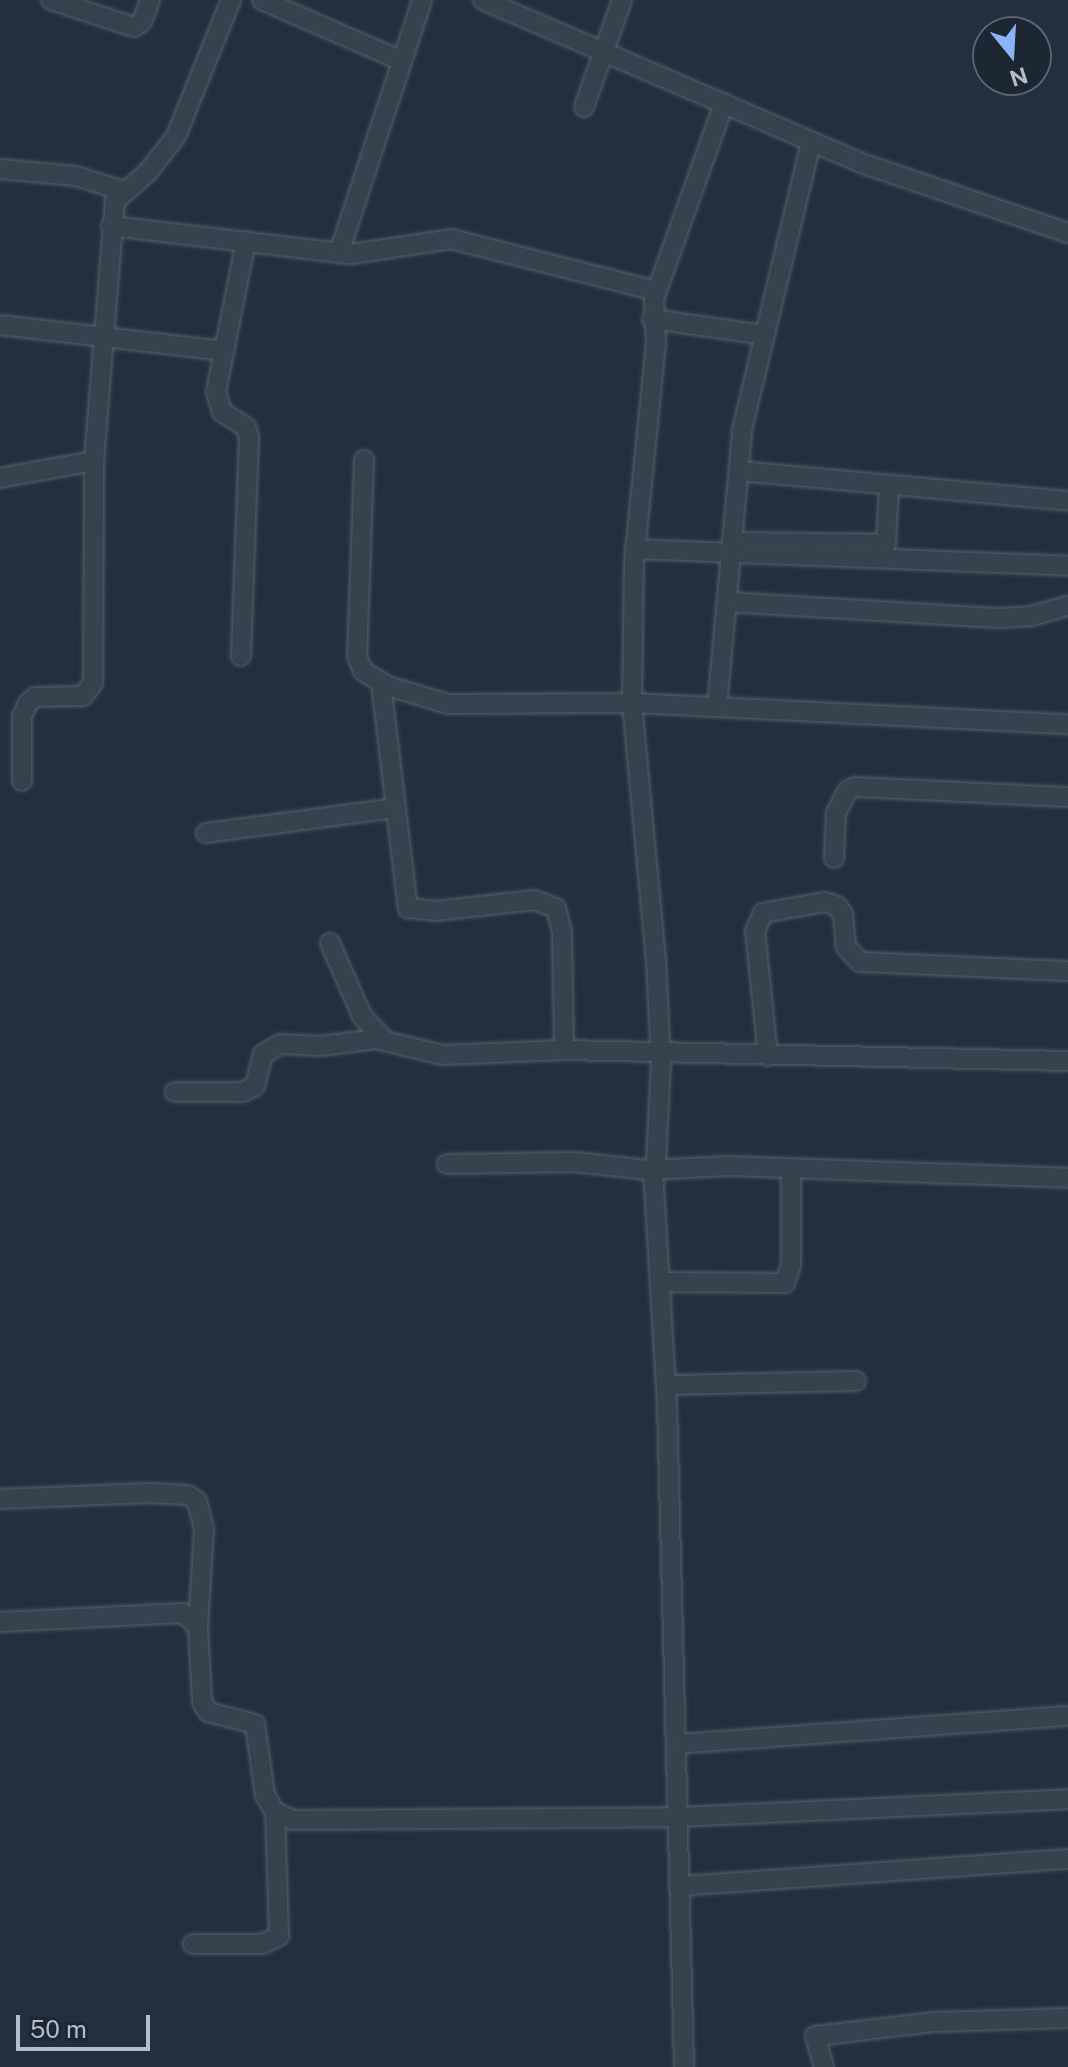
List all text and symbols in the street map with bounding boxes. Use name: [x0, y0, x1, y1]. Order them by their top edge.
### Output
north arrow: [972, 16, 1052, 96]
text: N: [1007, 62, 1031, 92]
scale bar: [20, 1999, 154, 2049]
text: 50 m: [30, 2015, 87, 2043]

